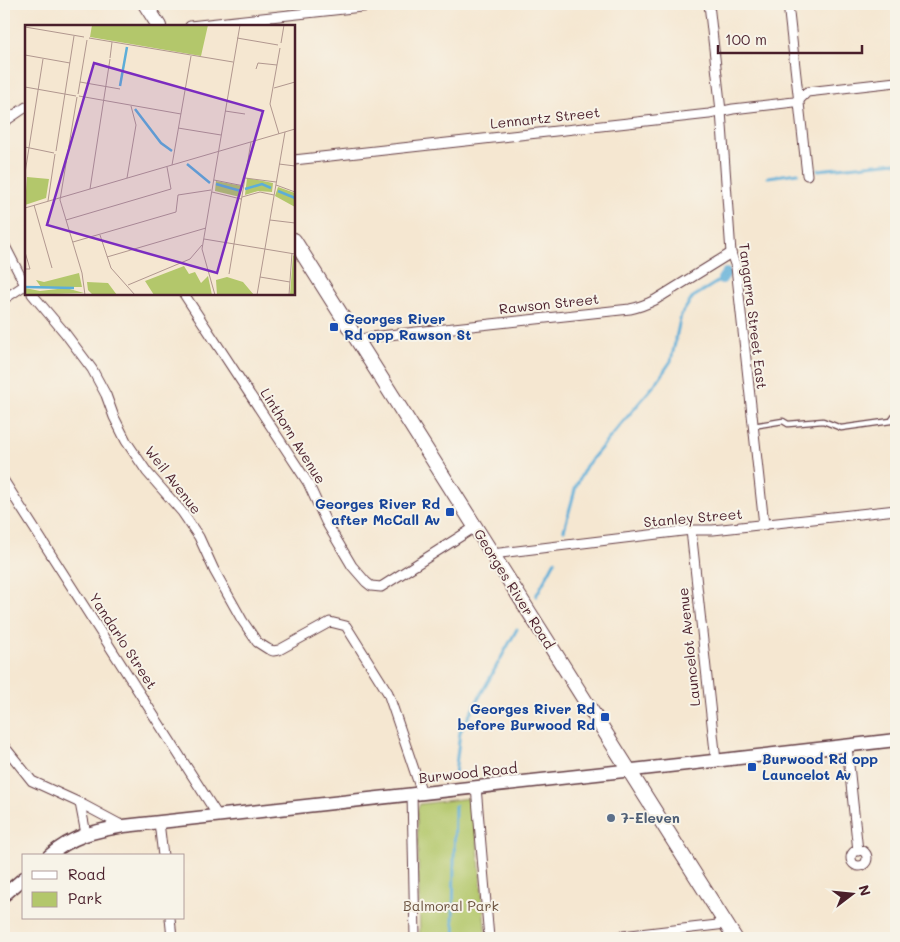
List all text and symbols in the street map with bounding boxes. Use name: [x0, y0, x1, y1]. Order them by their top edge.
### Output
scale bar: [718, 22, 861, 54]
inset map: [25, 25, 295, 295]
text: 100 m: [725, 29, 767, 49]
street label: Lennartz Street: [489, 102, 601, 133]
street label: Tangarra Street East: [735, 242, 772, 390]
street label: Rawson Street: [498, 289, 600, 318]
place label: Georges River Rd opp Rawson St: [344, 309, 471, 344]
marker: Georges River Rd opp Rawson St: [328, 321, 340, 333]
street label: Linthorn Avenue: [256, 384, 330, 487]
street label: Weil Avenue: [141, 442, 206, 518]
place label: Georges River Rd after McCall Av: [315, 494, 440, 529]
street label: Stanley Street: [643, 504, 743, 531]
marker: Georges River Rd after McCall Av: [444, 506, 456, 518]
street label: Georges River Road: [470, 525, 559, 652]
street label: Launcelot Avenue: [673, 587, 704, 707]
street label: Yandarlo Street: [85, 589, 162, 693]
place label: Georges River Rd before Burwood Rd: [458, 699, 595, 734]
marker: Georges River Rd before Burwood Rd: [599, 711, 611, 723]
place label: Burwood Rd opp Launcelot Av: [762, 749, 878, 784]
street label: Burwood Road: [418, 758, 518, 787]
marker: Burwood Rd opp Launcelot Av: [746, 761, 758, 773]
place label: 7-Eleven: [621, 808, 680, 827]
marker: 7-Eleven: [605, 812, 617, 824]
legend: [22, 854, 185, 920]
text: Road: [68, 864, 105, 884]
north arrow: [828, 870, 878, 920]
text: N: [854, 883, 876, 898]
text: Park: [68, 888, 102, 908]
park label: Balmoral Park: [403, 896, 499, 915]

